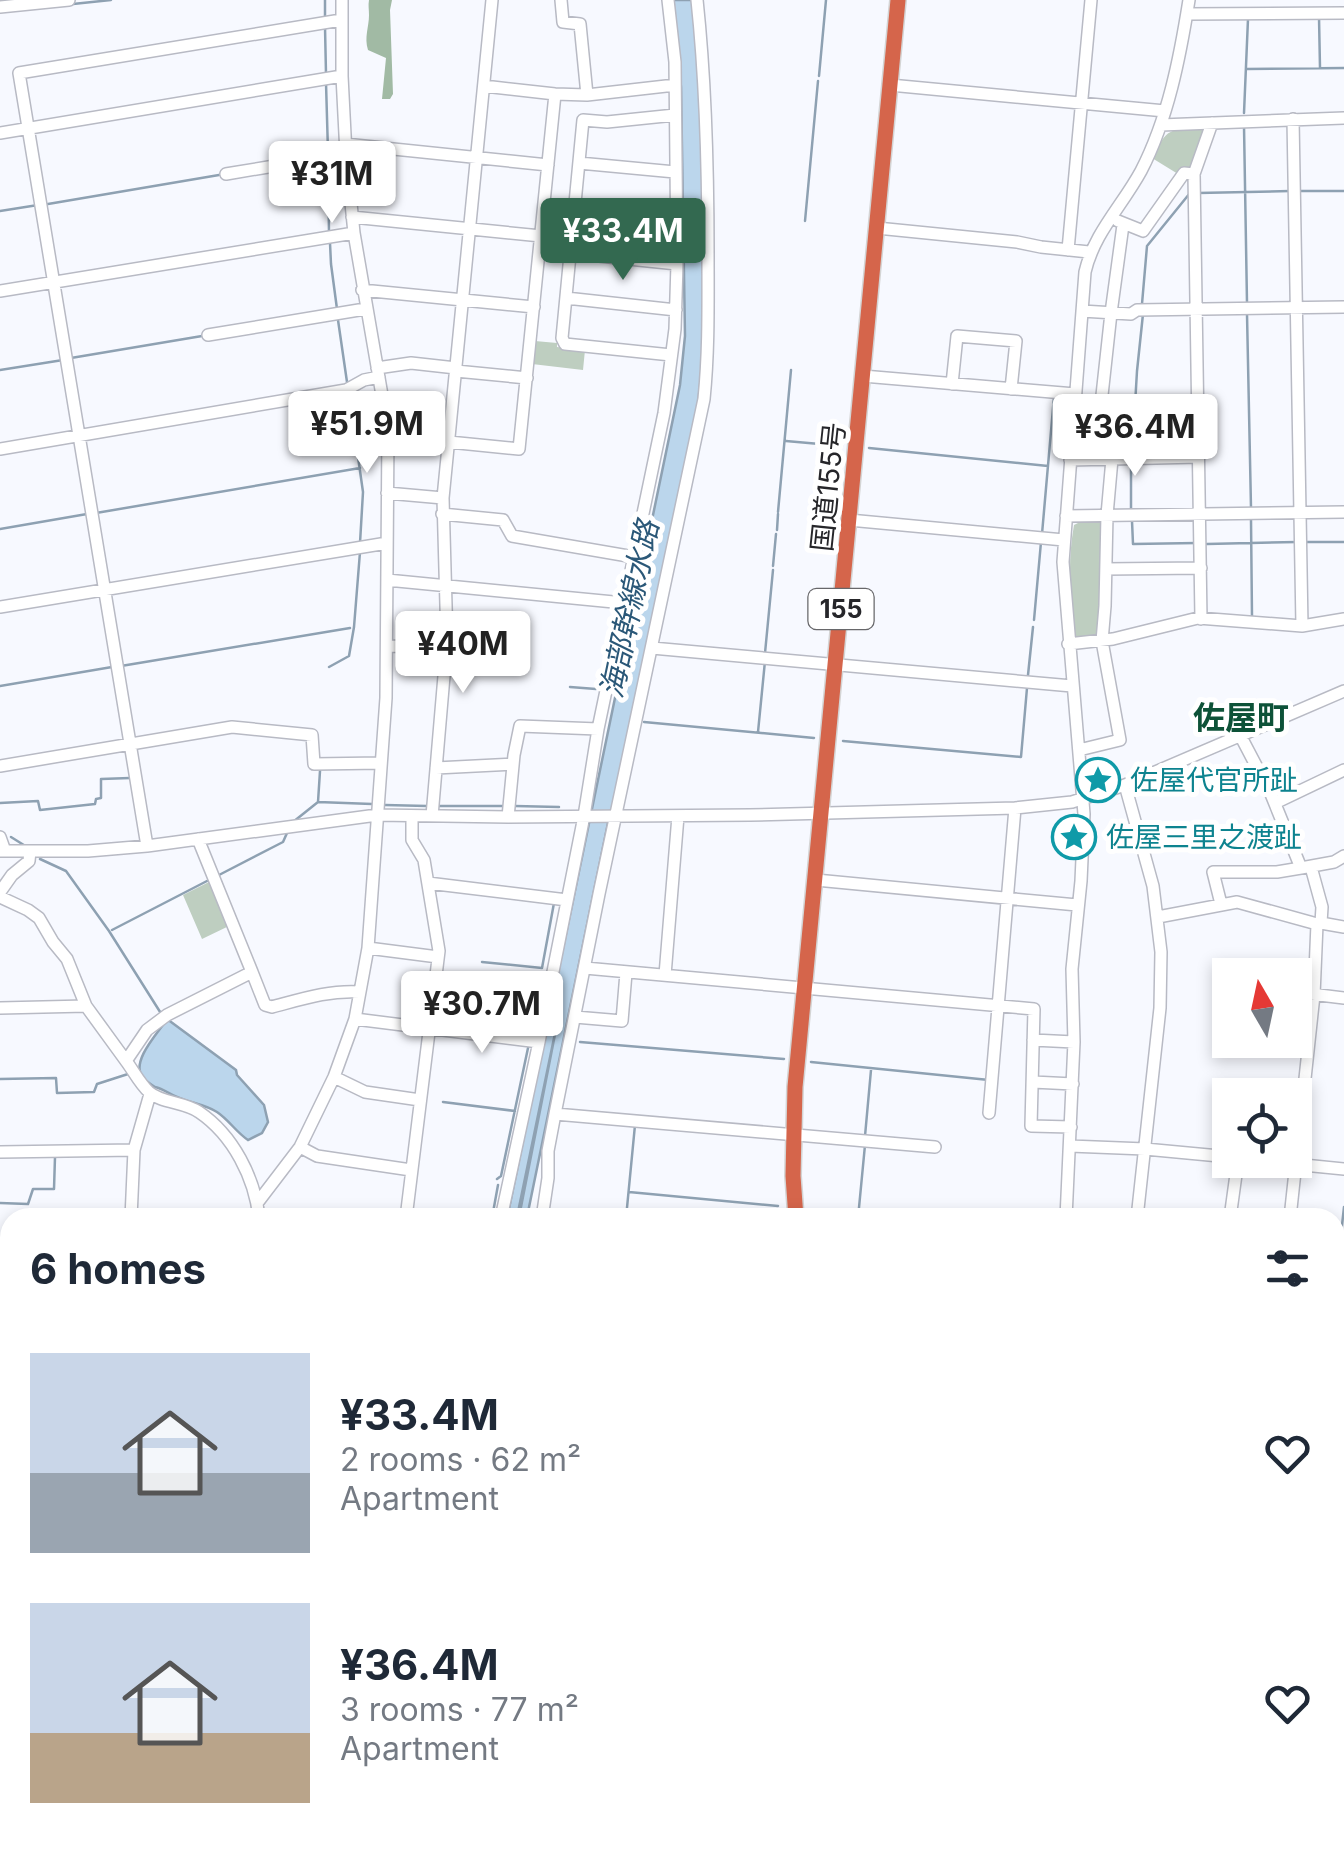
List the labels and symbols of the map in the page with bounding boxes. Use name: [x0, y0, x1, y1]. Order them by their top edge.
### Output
pin: ¥31M: [273, 141, 391, 226]
pin: ¥33.4M: [542, 198, 704, 283]
pin: ¥51.9M: [286, 391, 448, 476]
pin: ¥36.4M: [1054, 394, 1216, 479]
street label: 国道155号: [804, 421, 852, 553]
water label: 海部幹線水路: [593, 514, 666, 701]
road number: 155: [808, 589, 874, 629]
pin: ¥40M: [404, 611, 522, 696]
district label: 佐屋町: [1193, 698, 1289, 737]
place icon: 佐屋代官所趾: [1075, 757, 1121, 803]
place label: 佐屋代官所趾: [1130, 763, 1298, 797]
place icon: 佐屋三里之渡趾: [1051, 814, 1097, 860]
place label: 佐屋三里之渡趾: [1106, 820, 1302, 854]
north arrow: [1212, 958, 1312, 1058]
pin: ¥30.7M: [401, 971, 563, 1056]

